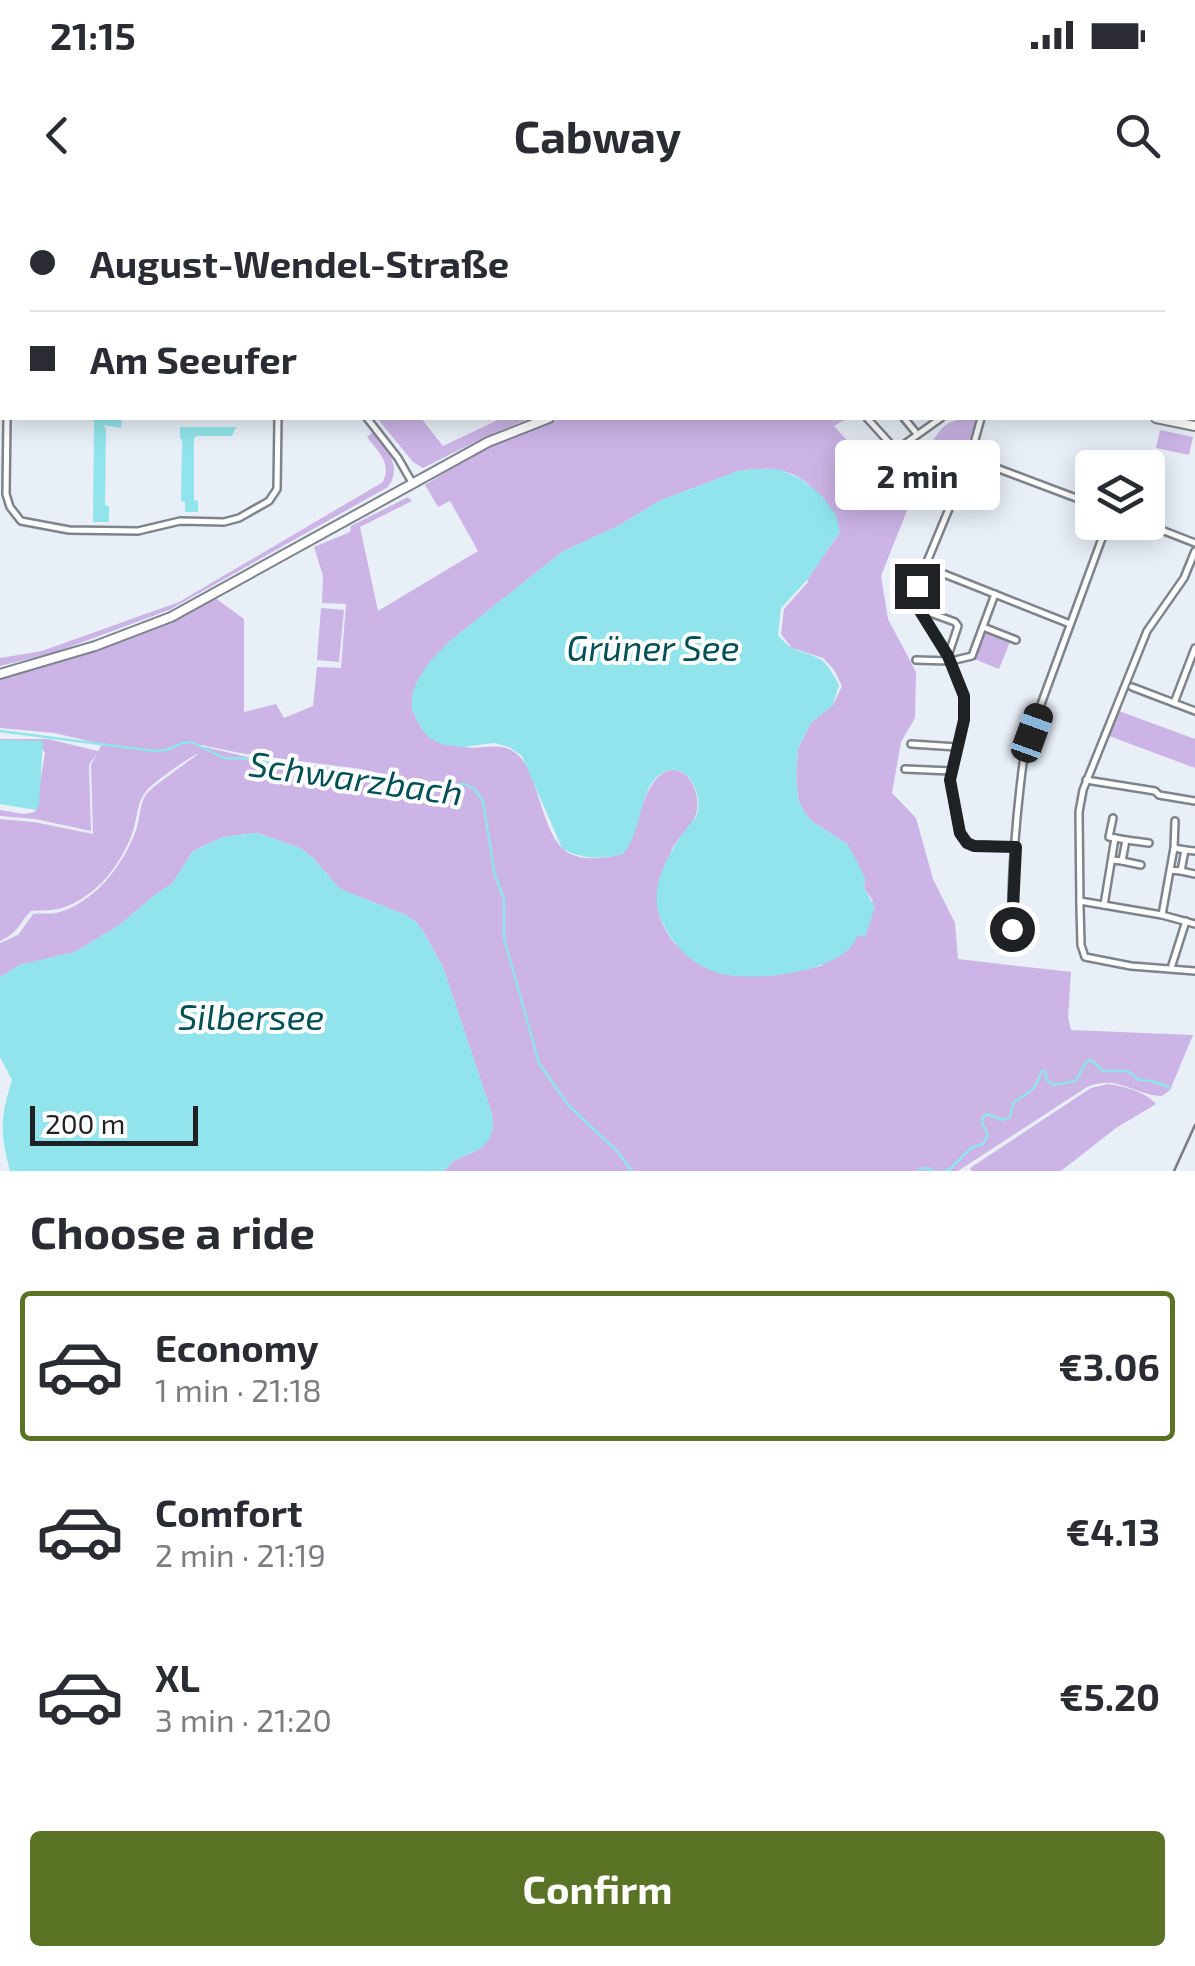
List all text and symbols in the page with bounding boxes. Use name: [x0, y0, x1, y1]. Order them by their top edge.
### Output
text: 21:15: [50, 12, 136, 58]
icon: back: [30, 108, 85, 163]
text: Cabway: [514, 108, 681, 162]
icon: search: [1110, 108, 1165, 163]
text: August-Wendel-Straße: [90, 240, 509, 286]
text: Am Seeufer: [90, 336, 297, 382]
callout: 2 min: [834, 441, 1000, 511]
map controls: [1075, 450, 1165, 540]
button: layers: [1075, 450, 1165, 540]
text: 2 min: [877, 456, 958, 494]
route end: [895, 564, 940, 609]
water label: Grüner See: [567, 626, 739, 668]
car: [1008, 700, 1056, 766]
water label: Schwarzbach: [246, 741, 466, 813]
route start: [990, 907, 1035, 952]
water label: Silbersee: [178, 995, 324, 1037]
scale bar: [30, 1101, 198, 1146]
text: 200 m: [45, 1106, 125, 1140]
text: Choose a ride: [30, 1204, 315, 1258]
icon: car: [35, 1321, 125, 1411]
text: Economy: [155, 1324, 319, 1370]
text: €3.06: [1058, 1343, 1160, 1389]
text: 1 min · 21:18: [155, 1370, 322, 1408]
icon: car: [35, 1486, 125, 1576]
text: Comfort: [155, 1489, 303, 1535]
text: €4.13: [1066, 1508, 1160, 1554]
text: 2 min · 21:19: [155, 1535, 326, 1573]
icon: car: [35, 1651, 125, 1741]
text: XL: [155, 1654, 200, 1700]
text: €5.20: [1059, 1673, 1160, 1719]
text: 3 min · 21:20: [155, 1700, 332, 1738]
button: Confirm: [30, 1831, 1165, 1946]

